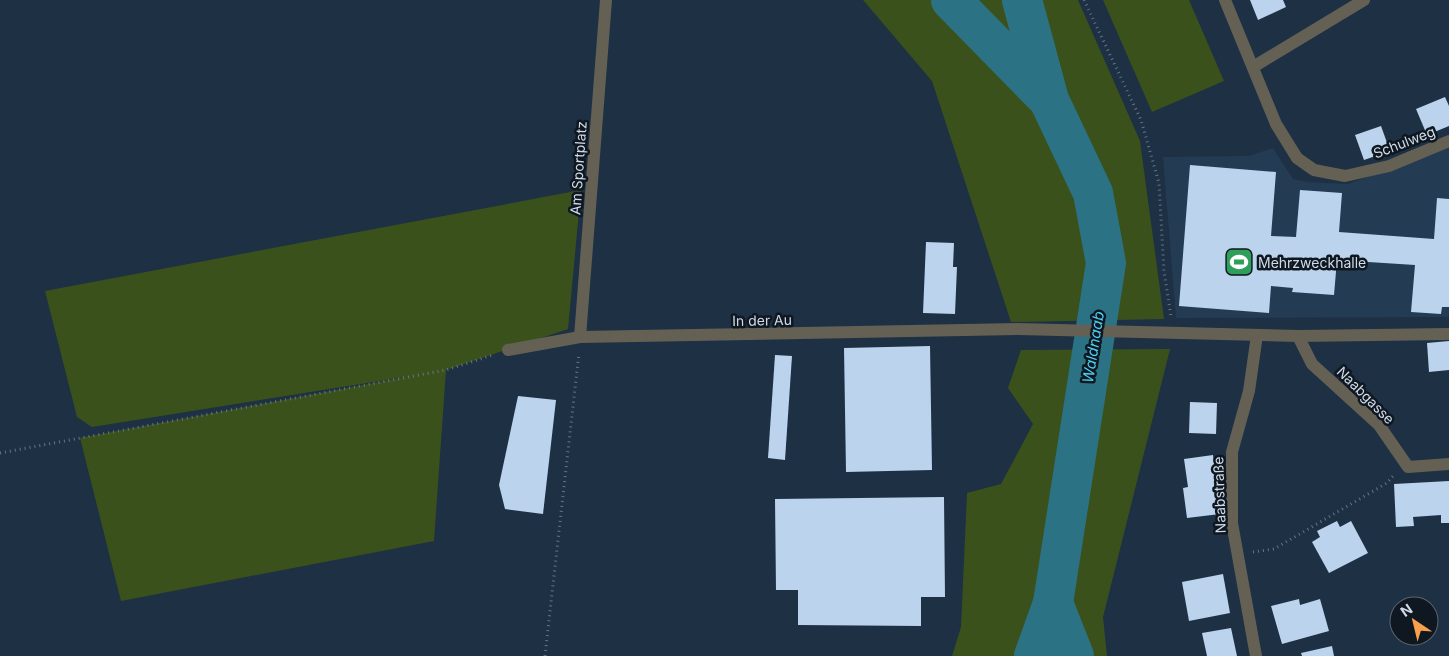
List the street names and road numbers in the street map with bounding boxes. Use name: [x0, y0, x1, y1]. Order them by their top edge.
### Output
street label: Am Sportplatz: [566, 121, 590, 215]
street label: Schulweg: [1371, 122, 1437, 162]
street label: In der Au: [732, 311, 792, 329]
street label: Naabgasse: [1334, 363, 1398, 427]
street label: Naabstraße: [1209, 456, 1229, 534]

